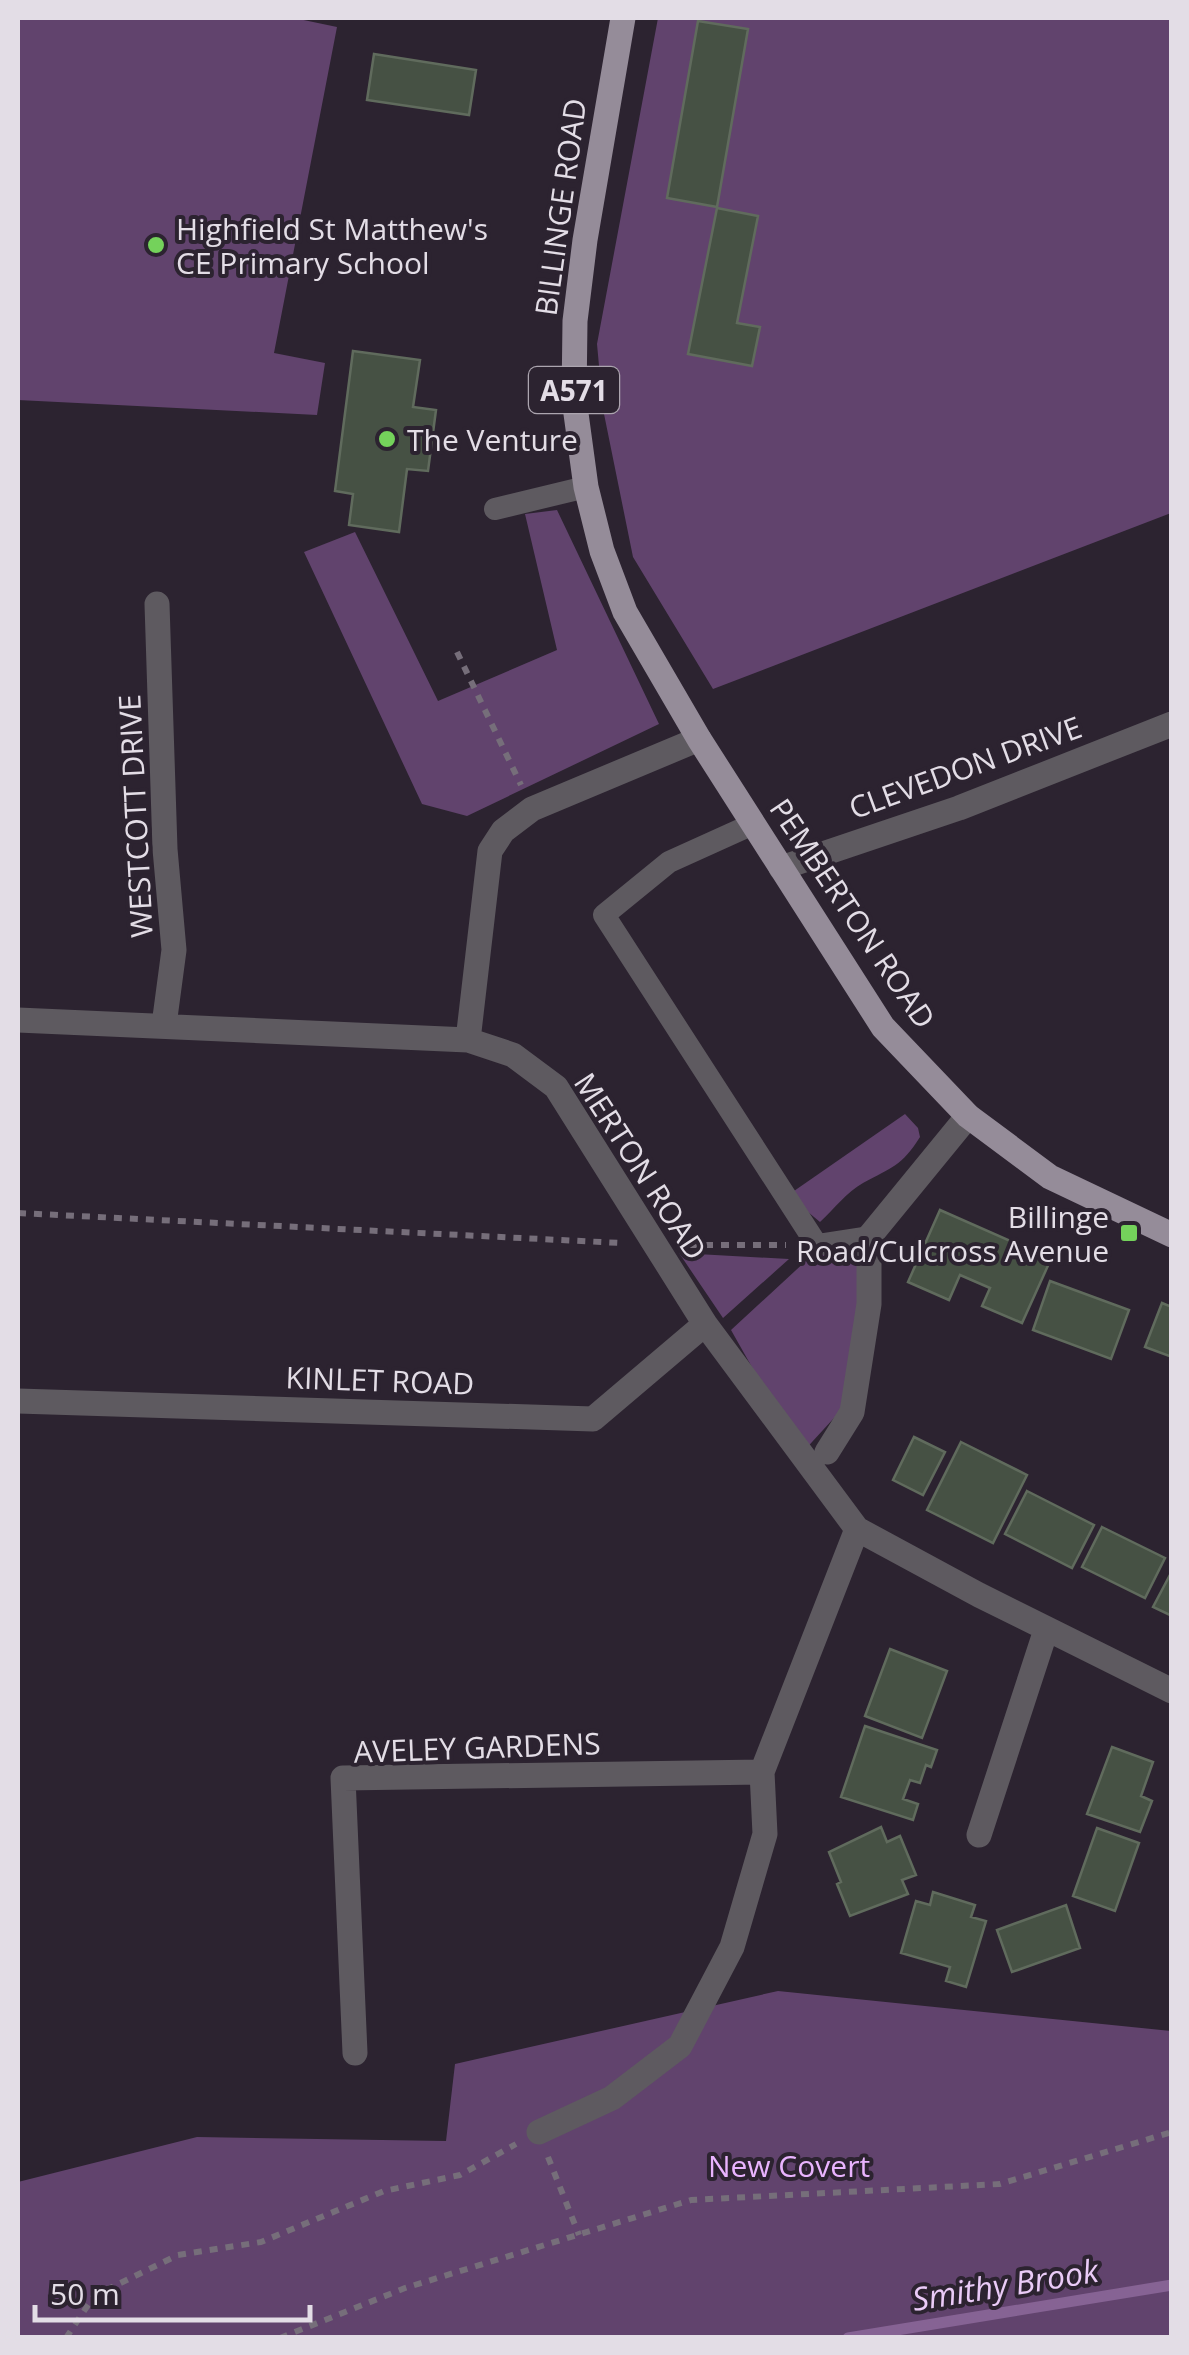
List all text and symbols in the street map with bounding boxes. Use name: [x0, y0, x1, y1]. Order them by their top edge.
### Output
street label: BILLINGE ROAD: [524, 96, 596, 318]
place label: Highfield St Matthew's CE Primary School: [176, 208, 488, 283]
marker: Highfield St Matthew's CE Primary School: [145, 234, 167, 256]
road number: A571: [529, 367, 619, 413]
place label: The Venture: [407, 419, 578, 460]
marker: The Venture: [376, 428, 398, 450]
street label: WESTCOTT DRIVE: [108, 693, 162, 939]
street label: CLEVEDON DRIVE: [843, 706, 1087, 828]
street label: PEMBERTON ROAD: [761, 790, 945, 1036]
street label: MERTON ROAD: [565, 1065, 717, 1267]
place label: Billinge Road/Culcross Avenue: [796, 1196, 1109, 1271]
marker: Billinge Road/Culcross Avenue: [1118, 1222, 1140, 1244]
street label: KINLET ROAD: [285, 1356, 475, 1404]
street label: AVELEY GARDENS: [353, 1722, 601, 1772]
park label: New Covert: [708, 2145, 870, 2186]
water label: Smithy Brook: [909, 2248, 1102, 2320]
scale bar: [35, 2260, 310, 2322]
text: 50 m: [50, 2273, 120, 2314]

